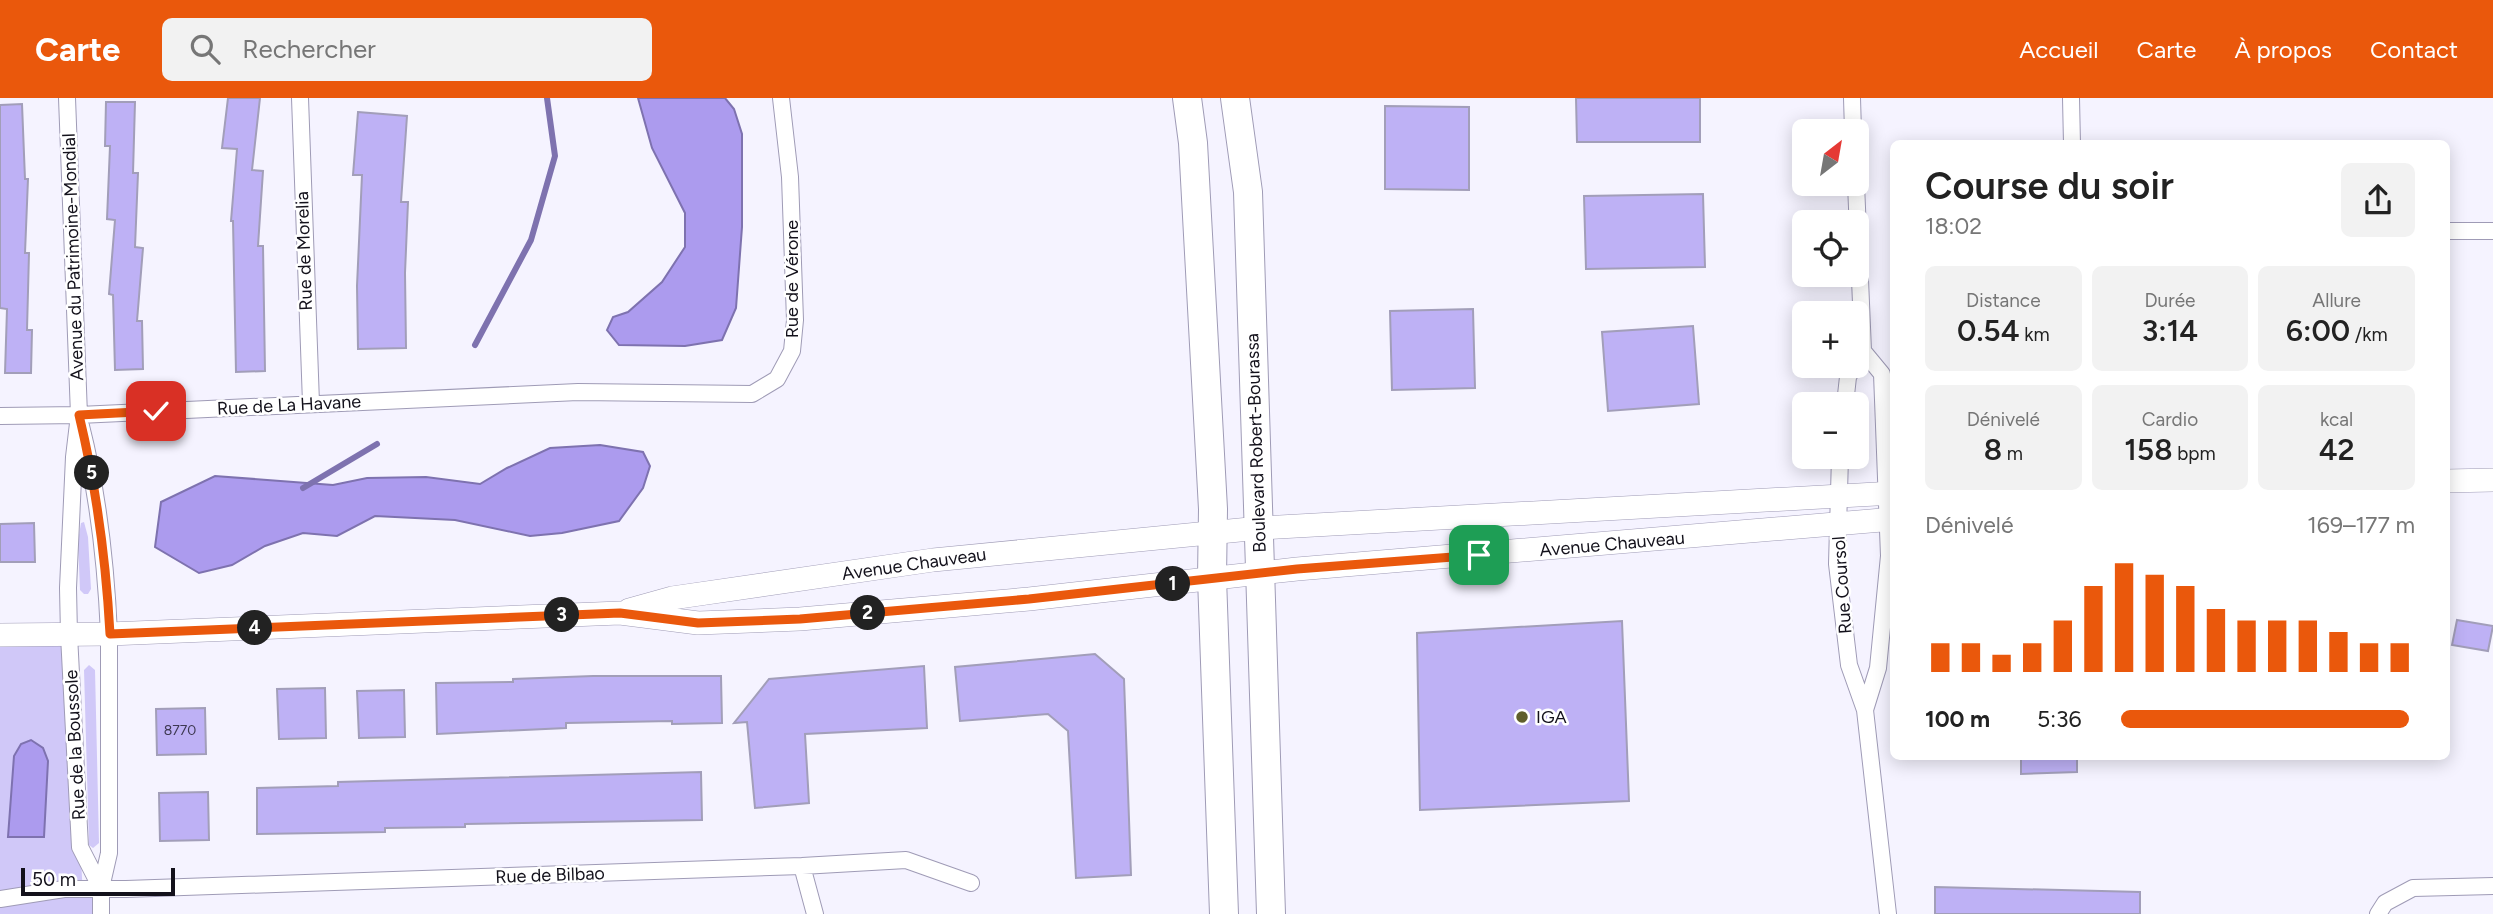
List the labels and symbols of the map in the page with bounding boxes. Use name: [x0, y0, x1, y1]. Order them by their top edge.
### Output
north arrow: [1792, 119, 1869, 196]
street label: Avenue du Patrimoine-Mondial: [58, 133, 88, 381]
street label: Rue de Morelia: [291, 191, 317, 311]
street label: Rue de Vérone: [781, 220, 803, 338]
street label: Boulevard Robert-Bourassa: [1241, 333, 1271, 553]
pin: [126, 381, 186, 441]
street label: Rue de La Havane: [216, 390, 362, 420]
pin: 5: [74, 456, 110, 490]
pin: [1449, 525, 1509, 585]
street label: Avenue Chauveau: [1538, 527, 1686, 561]
street label: Rue Coursol: [1828, 535, 1856, 635]
street label: Avenue Chauveau: [840, 543, 988, 585]
pin: 1: [1156, 566, 1190, 602]
pin: 2: [850, 596, 886, 630]
pin: 3: [544, 598, 580, 632]
pin: 4: [238, 610, 272, 646]
street label: Rue de la Boussole: [60, 669, 90, 821]
place label: IGA: [1536, 706, 1567, 728]
marker: IGA: [1514, 709, 1530, 725]
house number: 8770: [164, 722, 196, 739]
street label: Rue de Bilbao: [495, 862, 605, 888]
scale bar: [21, 865, 175, 897]

